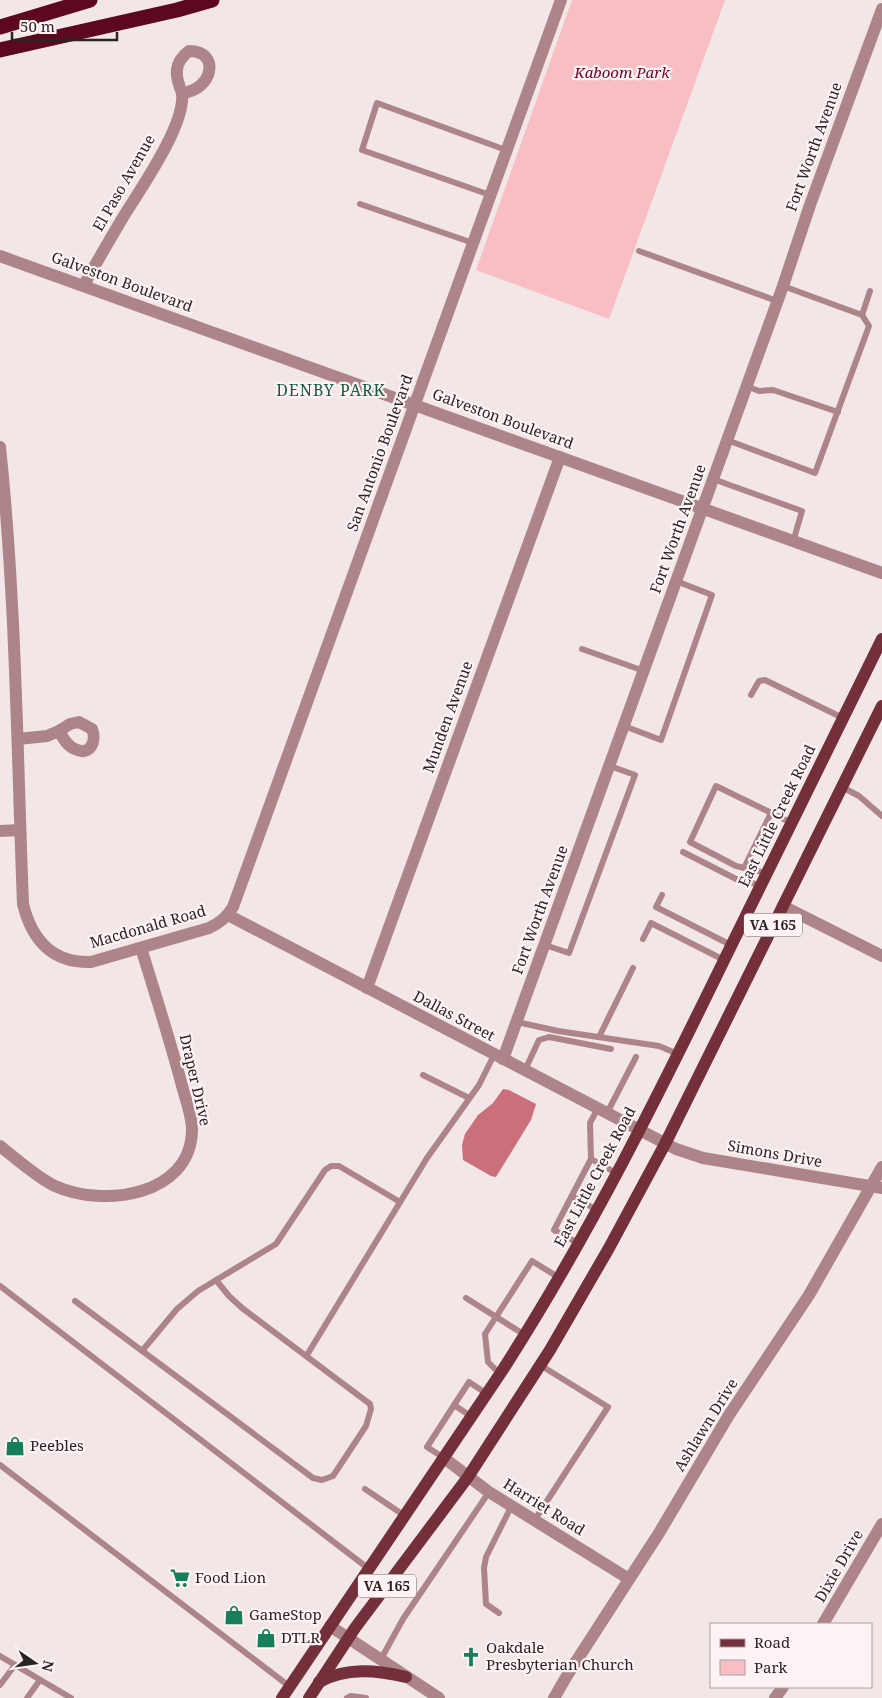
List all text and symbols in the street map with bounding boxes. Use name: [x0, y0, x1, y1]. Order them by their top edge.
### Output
scale bar: [12, 10, 118, 42]
text: 50 m: [20, 16, 55, 36]
park label: Kaboom Park: [573, 62, 670, 82]
street label: Fort Worth Avenue: [780, 79, 846, 214]
street label: El Paso Avenue: [87, 131, 159, 234]
street label: Galveston Boulevard: [49, 246, 196, 316]
street label: San Antonio Boulevard: [341, 371, 417, 534]
district label: DENBY PARK: [276, 379, 386, 401]
street label: Galveston Boulevard: [430, 383, 577, 453]
street label: Fort Worth Avenue: [644, 461, 710, 596]
street label: Munden Avenue: [418, 658, 477, 775]
street label: East Little Creek Road: [733, 741, 819, 890]
street label: Fort Worth Avenue: [506, 842, 572, 977]
street label: Macdonald Road: [87, 900, 208, 952]
road number: VA 165: [744, 914, 802, 936]
street label: Dallas Street: [410, 985, 499, 1045]
street label: Draper Drive: [176, 1032, 216, 1128]
street label: East Little Creek Road: [549, 1103, 640, 1250]
street label: Simons Drive: [726, 1135, 824, 1171]
street label: Ashlawn Drive: [669, 1374, 742, 1475]
shop icon: Peebles: [4, 1435, 26, 1457]
place label: Peebles: [30, 1435, 84, 1455]
street label: Harriet Road: [500, 1473, 589, 1539]
street label: Dixie Drive: [809, 1526, 867, 1605]
supermarket icon: Food Lion: [169, 1567, 191, 1589]
place label: Food Lion: [195, 1567, 266, 1587]
road number: VA 165: [358, 1574, 416, 1598]
shop icon: GameStop: [223, 1604, 245, 1626]
place label: GameStop: [249, 1604, 322, 1624]
legend: [710, 1623, 872, 1688]
shop icon: DTLR: [255, 1627, 277, 1649]
place label: DTLR: [281, 1627, 320, 1647]
text: Road: [754, 1632, 790, 1652]
place label: Oakdale Presbyterian Church: [486, 1637, 634, 1674]
north arrow: [10, 1638, 60, 1688]
church icon: Oakdale Presbyterian Church: [460, 1646, 482, 1668]
text: Park: [754, 1657, 788, 1677]
text: N: [38, 1659, 59, 1674]

